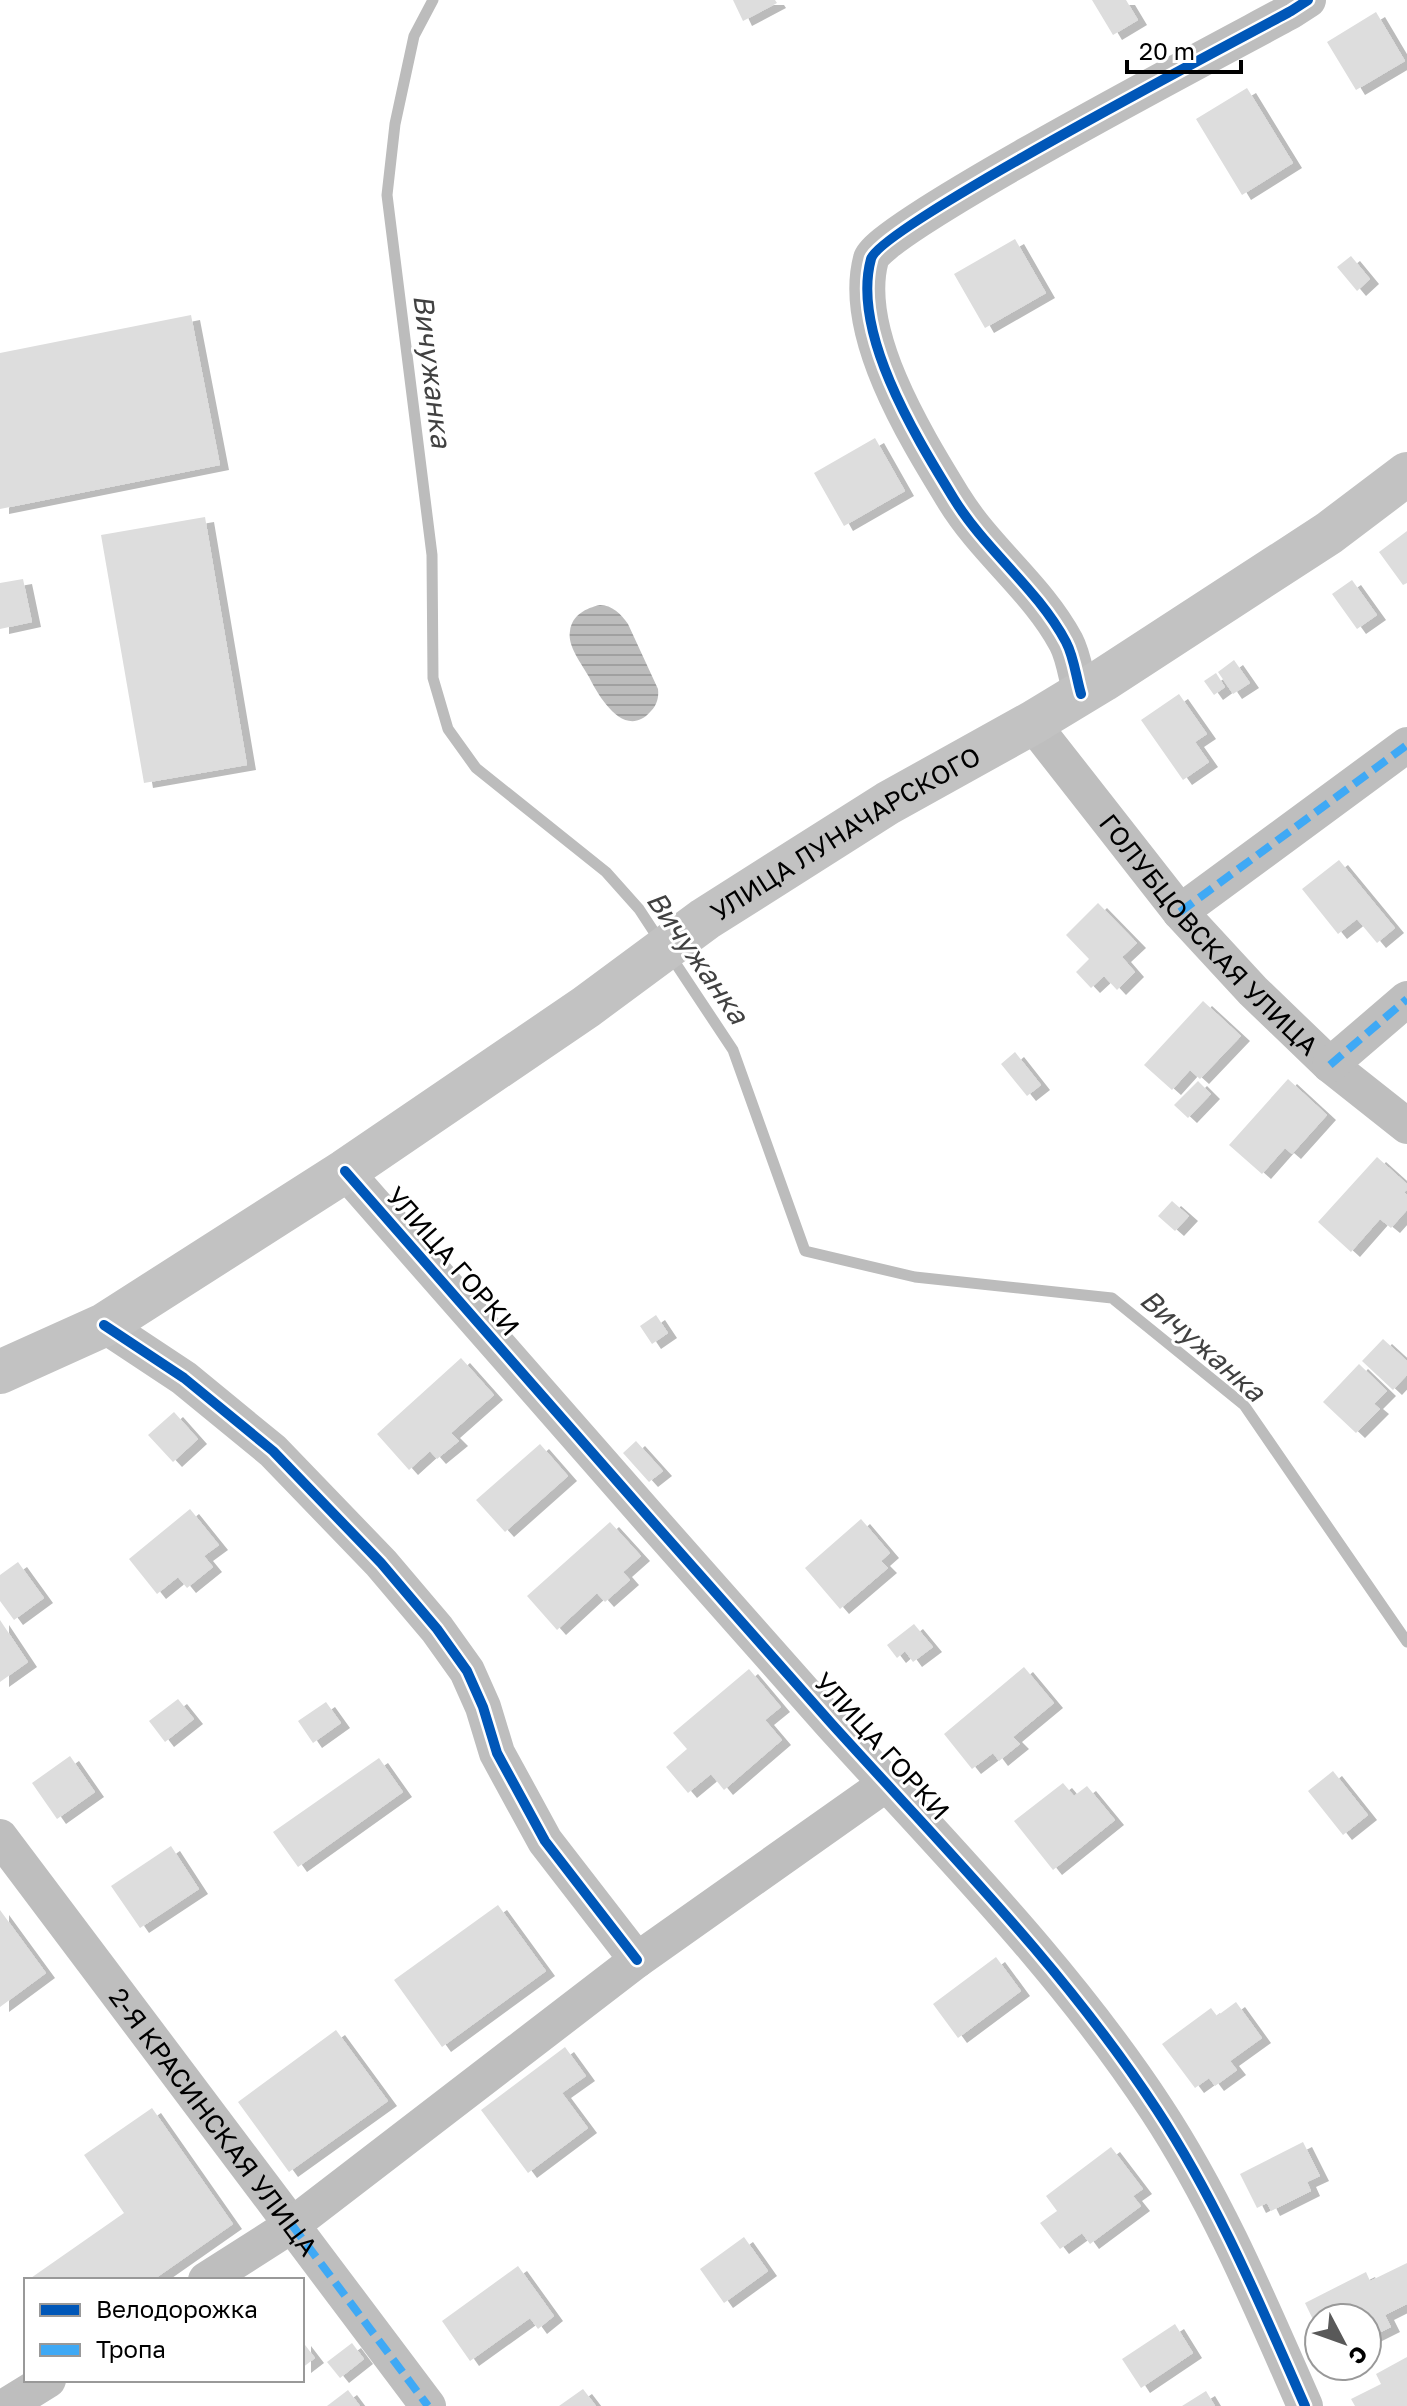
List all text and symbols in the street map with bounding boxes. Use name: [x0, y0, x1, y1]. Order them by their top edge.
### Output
scale bar: [1127, 24, 1241, 74]
text: 20 m: [1139, 36, 1195, 65]
water label: Вичужанка: [407, 293, 459, 451]
street label: УЛИЦА ЛУНАЧАРСКОГО: [704, 740, 985, 927]
street label: ГОЛУБЦОВСКАЯ УЛИЦА: [1093, 807, 1325, 1061]
water label: Вичужанка: [640, 884, 756, 1030]
street label: УЛИЦА ГОРКИ: [380, 1180, 526, 1342]
water label: Вичужанка: [1134, 1282, 1273, 1409]
street label: УЛИЦА ГОРКИ: [808, 1666, 956, 1826]
street label: 2-Я КРАСИНСКАЯ УЛИЦА: [103, 1981, 325, 2262]
legend: [24, 2278, 304, 2382]
text: Велодорожка: [96, 2294, 258, 2323]
north arrow: [1303, 2302, 1383, 2382]
text: Тропа: [96, 2334, 166, 2363]
text: С: [1343, 2341, 1374, 2370]

